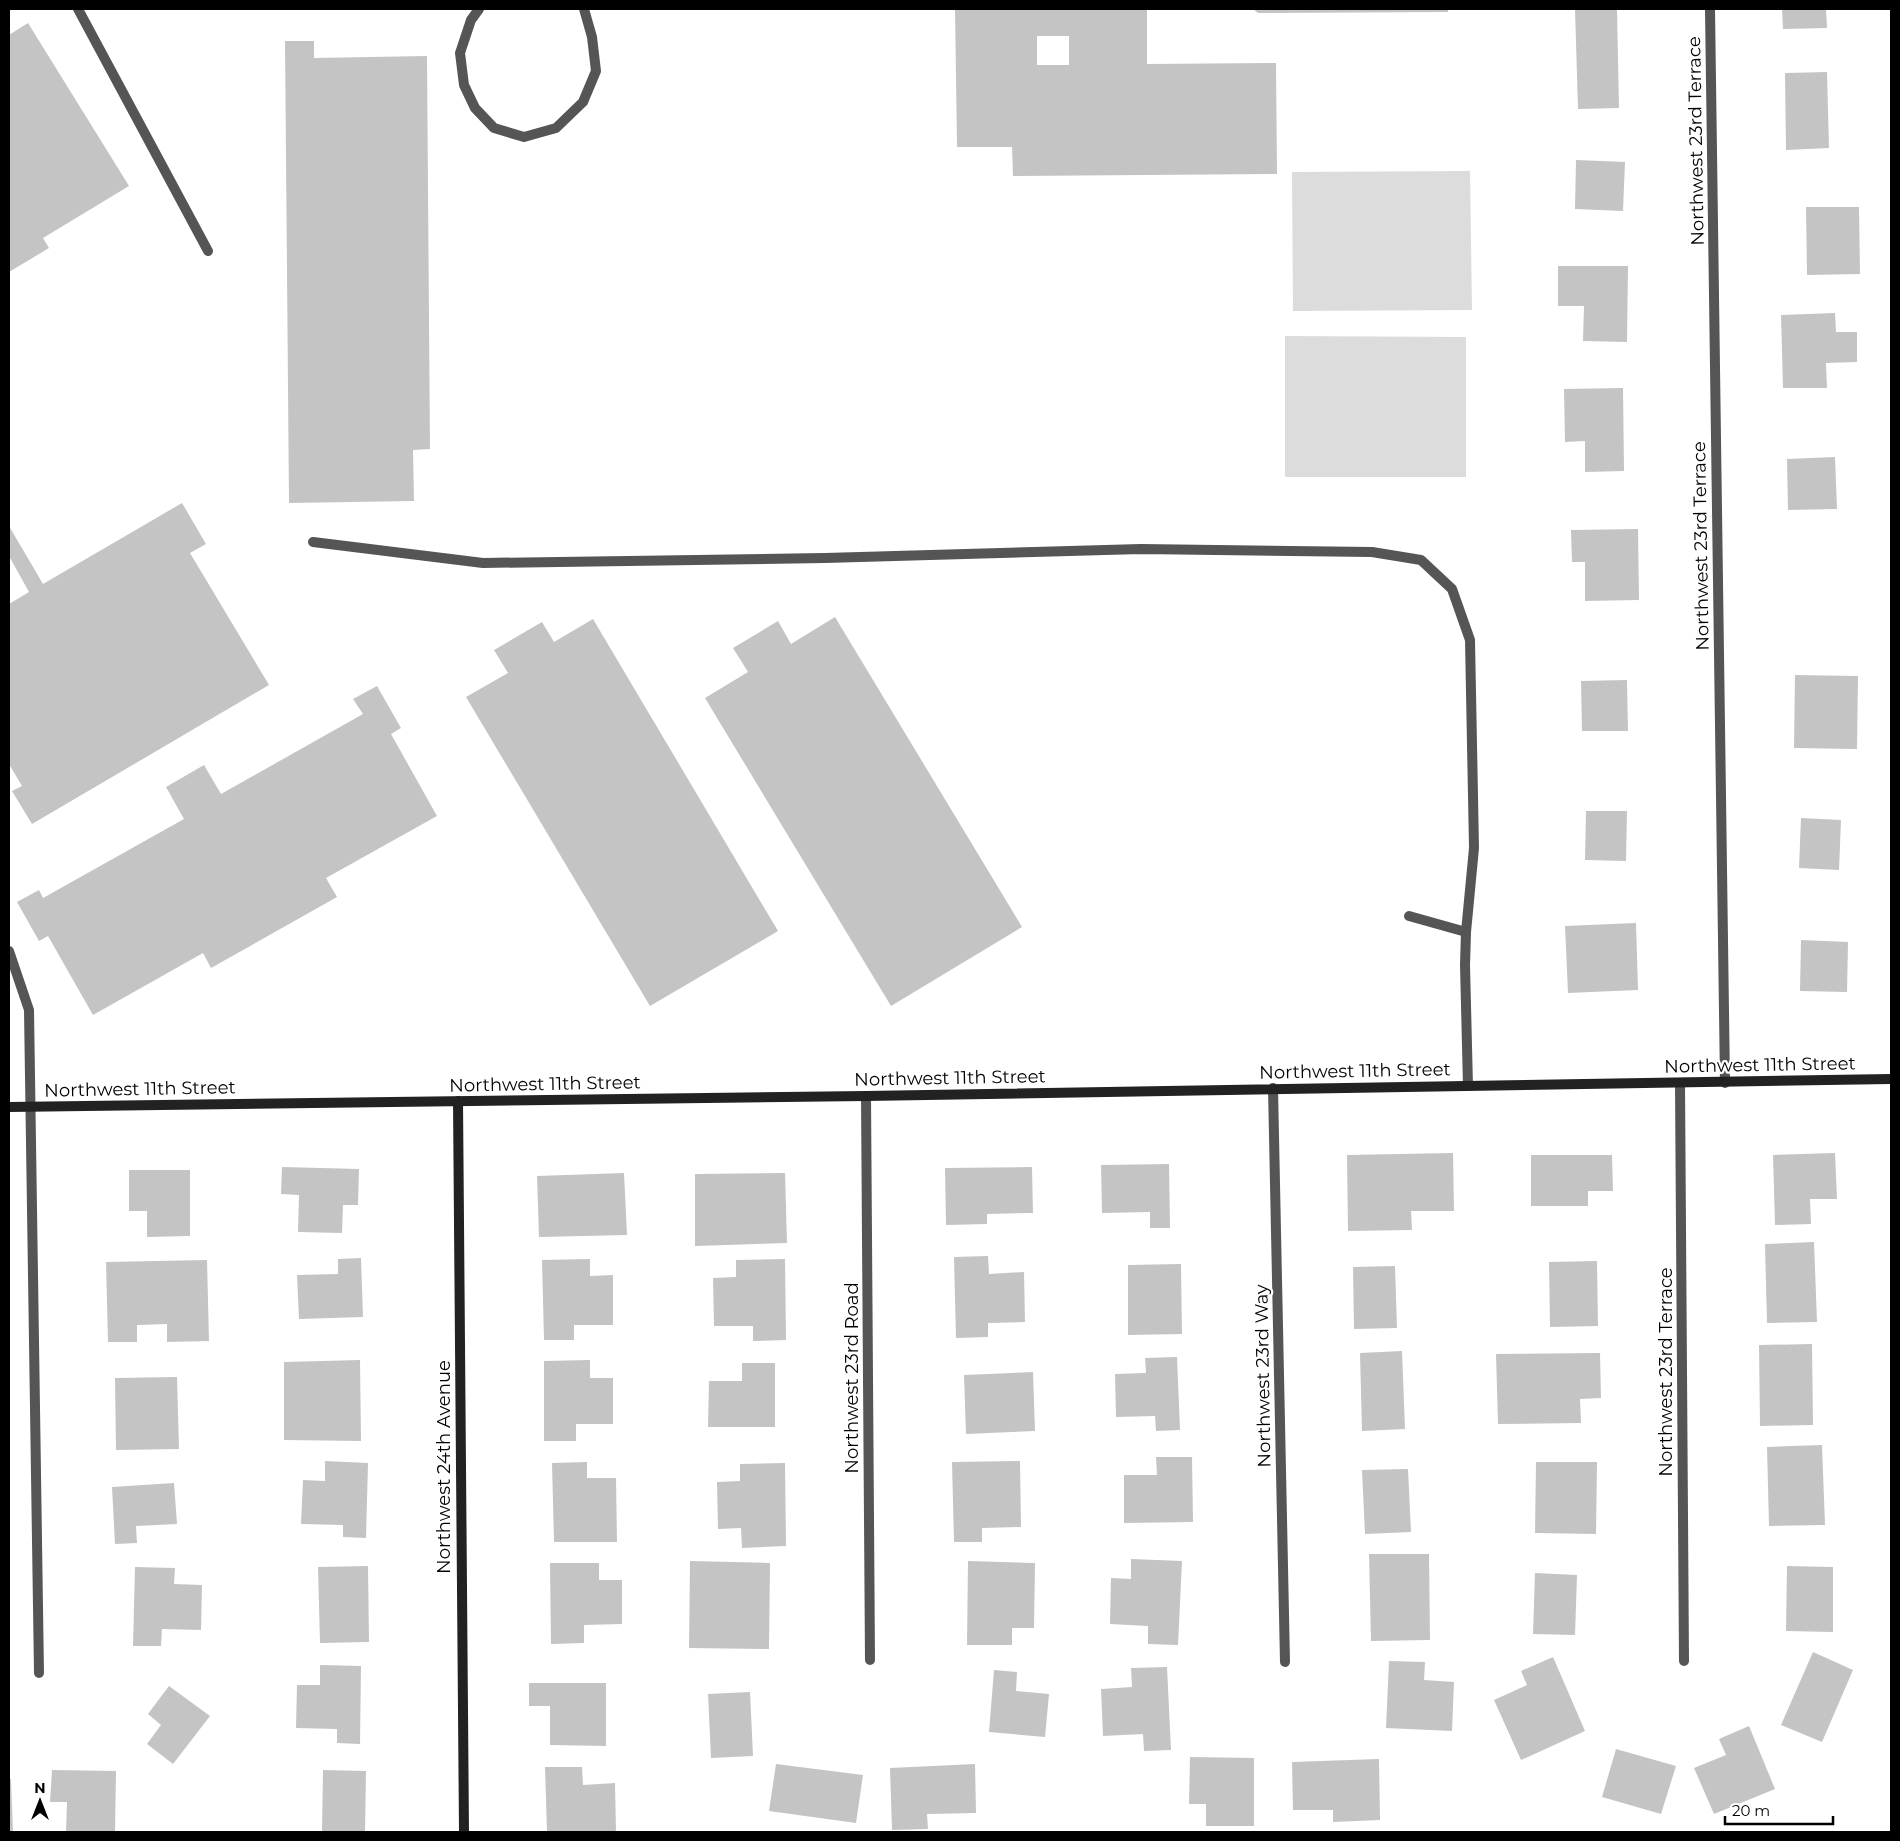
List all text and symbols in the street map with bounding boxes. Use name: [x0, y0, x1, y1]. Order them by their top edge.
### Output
street label: Northwest 23rd Terrace: [1683, 36, 1709, 246]
street label: Northwest 23rd Terrace: [1688, 441, 1714, 651]
street label: Northwest 11th Street: [1664, 1052, 1856, 1078]
street label: Northwest 11th Street: [1259, 1058, 1451, 1084]
street label: Northwest 11th Street: [854, 1065, 1046, 1091]
street label: Northwest 11th Street: [449, 1071, 641, 1097]
street label: Northwest 11th Street: [44, 1076, 236, 1102]
street label: Northwest 23rd Terrace: [1655, 1267, 1677, 1477]
street label: Northwest 23rd Road: [841, 1282, 863, 1474]
street label: Northwest 23rd Way: [1250, 1284, 1276, 1468]
street label: Northwest 24th Avenue: [433, 1360, 455, 1574]
north arrow: [15, 1776, 65, 1826]
text: N: [34, 1779, 46, 1797]
scale bar: [1725, 1794, 1832, 1826]
text: 20 m: [1732, 1801, 1770, 1820]

